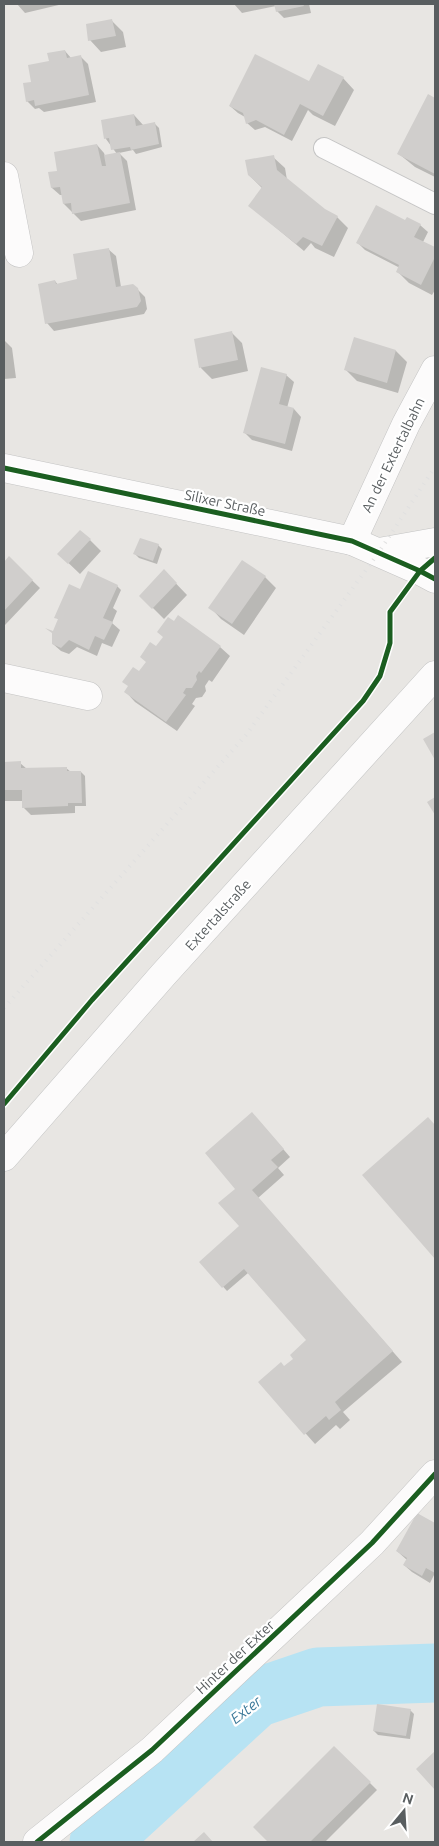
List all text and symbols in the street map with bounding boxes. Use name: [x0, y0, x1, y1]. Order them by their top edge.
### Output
street label: An der Extertalbahn: [358, 395, 428, 515]
street label: Silixer Straße: [183, 487, 267, 519]
street label: Extertalstraße: [182, 876, 254, 954]
street label: Hinter der Exter: [193, 1616, 278, 1697]
water label: Exter: [227, 1692, 265, 1727]
north arrow: [379, 1786, 429, 1836]
text: N: [401, 1789, 415, 1808]

